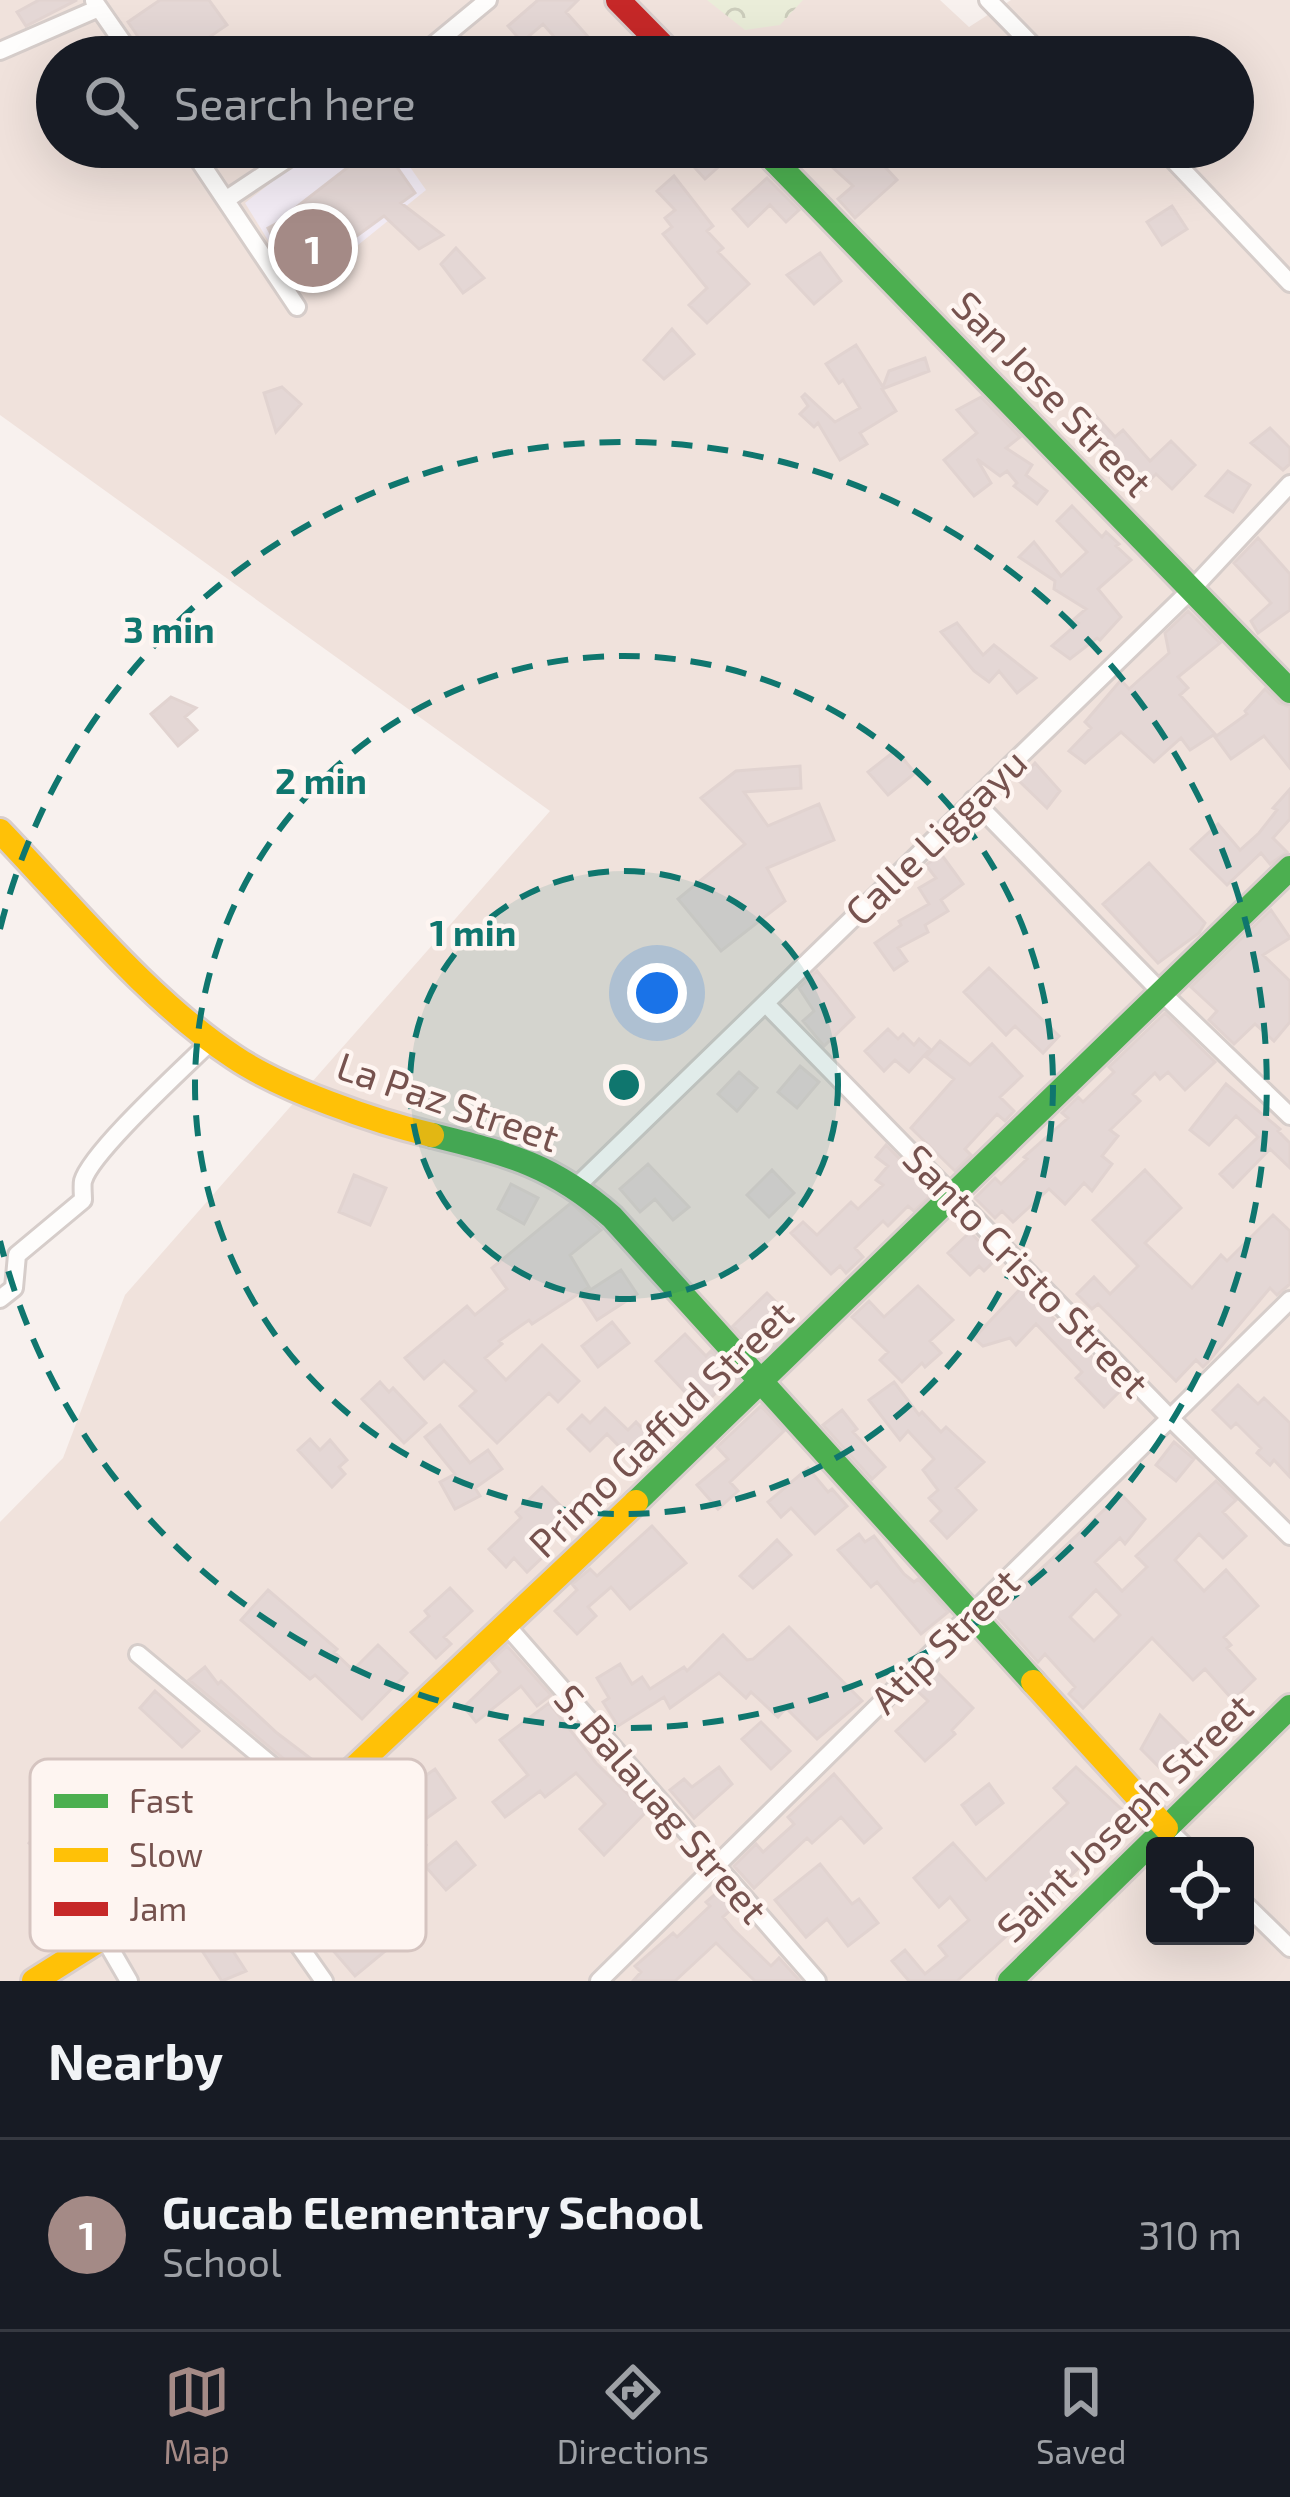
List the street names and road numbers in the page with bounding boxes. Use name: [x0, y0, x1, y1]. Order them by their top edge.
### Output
street label: San Jose Street: [943, 281, 1163, 505]
street label: Calle Liggayu: [835, 738, 1035, 934]
street label: La Paz Street: [331, 1041, 566, 1160]
street label: Santo Cristo Street: [894, 1134, 1160, 1406]
street label: Primo Gaffud Street: [518, 1290, 802, 1566]
street label: Atip Street: [860, 1558, 1028, 1722]
street label: S. Balauag Street: [546, 1674, 778, 1932]
street label: Saint Joseph Street: [986, 1683, 1261, 1951]

